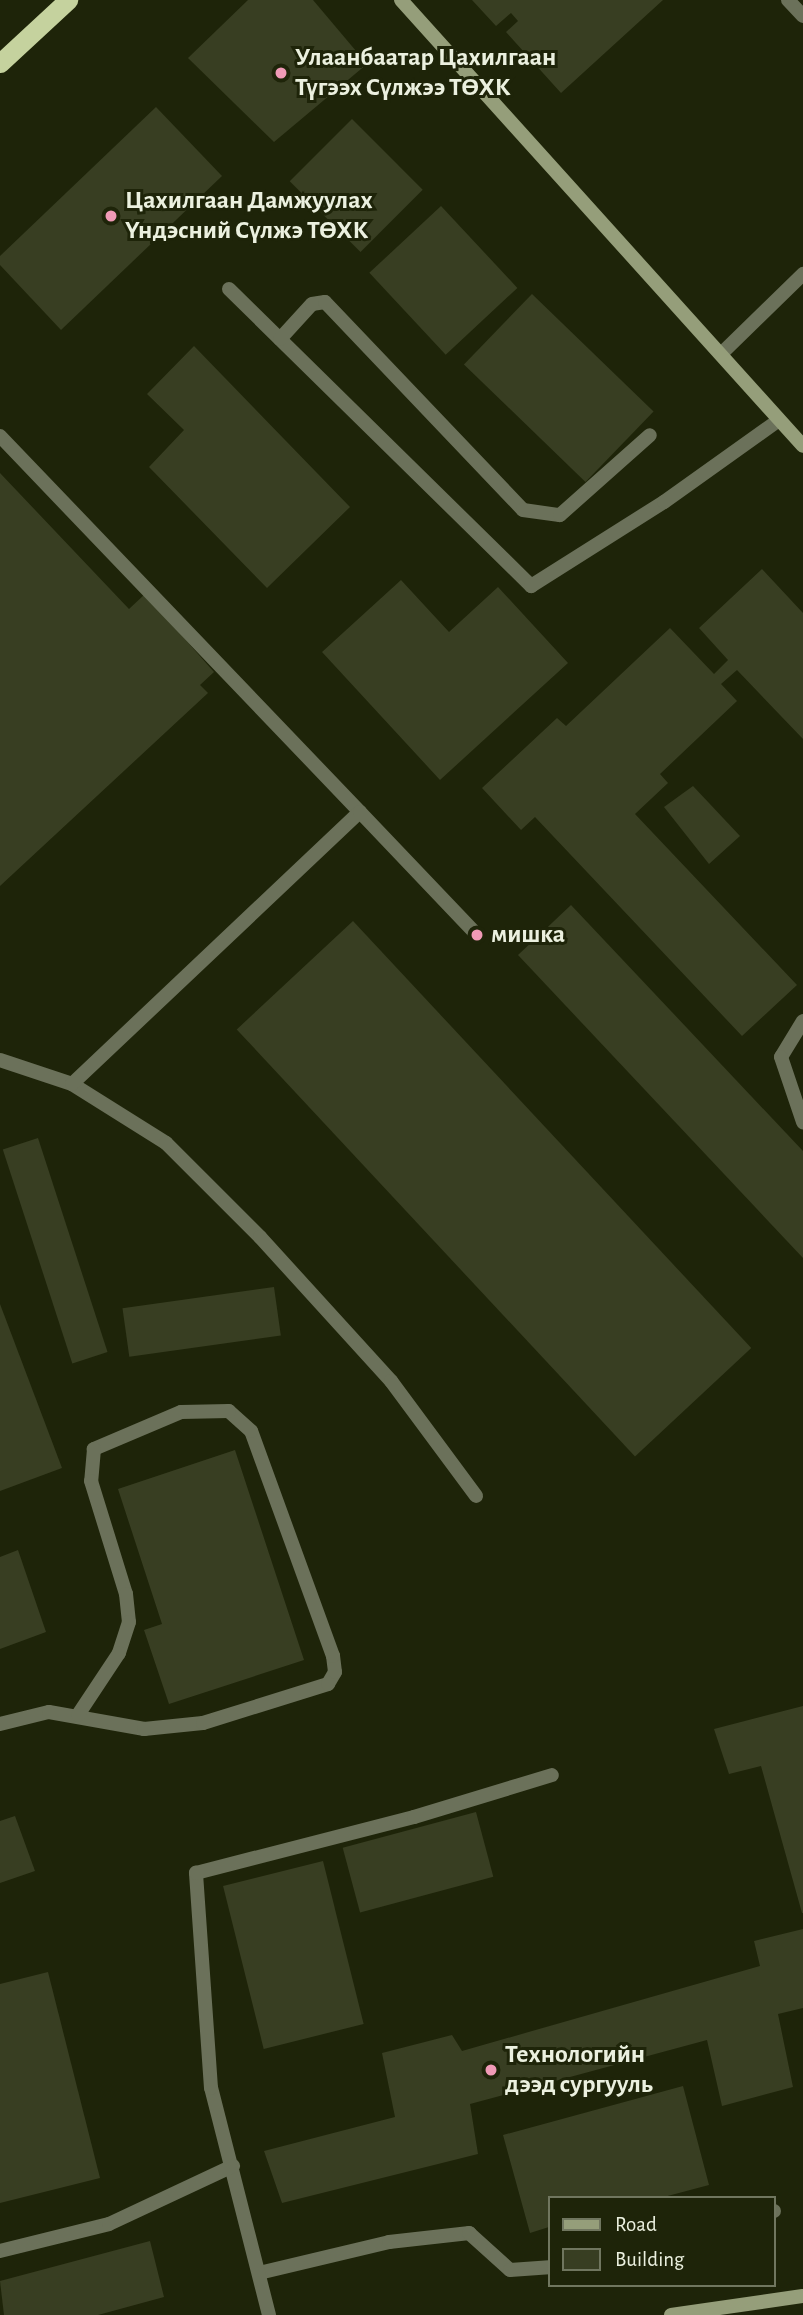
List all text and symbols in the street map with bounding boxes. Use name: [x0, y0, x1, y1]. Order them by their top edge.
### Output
place label: Улаанбаатар Цахилгаан Түгээх Сүлжээ ТӨХК: [295, 42, 556, 104]
marker: Улаанбаатар Цахилгаан Түгээх Сүлжээ ТӨХК: [273, 65, 289, 81]
place label: Цахилгаан Дамжуулах Үндэсний Сүлжэ ТӨХК: [125, 185, 373, 246]
marker: Цахилгаан Дамжуулах Үндэсний Сүлжэ ТӨХК: [103, 208, 119, 224]
place label: мишка: [491, 919, 565, 951]
marker: мишка: [469, 927, 485, 943]
place label: Технологийн дээд сургууль: [505, 2039, 653, 2100]
marker: Технологийн дээд сургууль: [483, 2062, 499, 2078]
legend: [548, 2196, 775, 2287]
text: Road: [615, 2214, 657, 2235]
text: Building: [615, 2249, 684, 2270]

